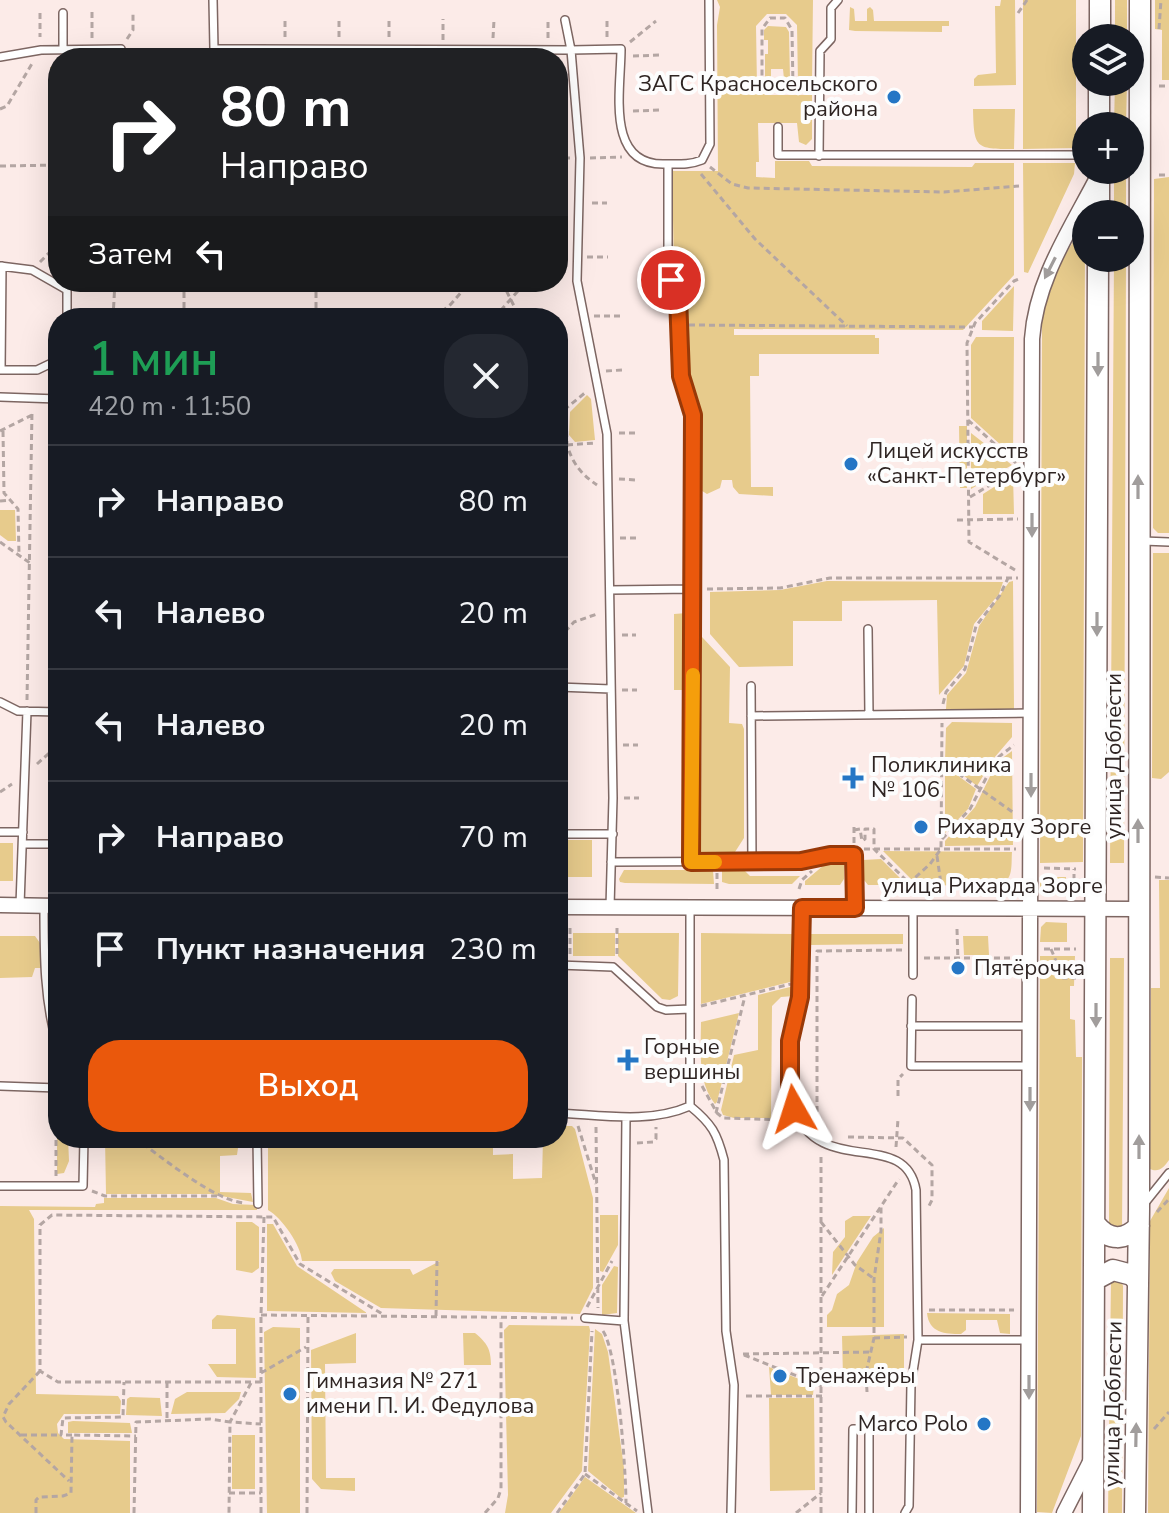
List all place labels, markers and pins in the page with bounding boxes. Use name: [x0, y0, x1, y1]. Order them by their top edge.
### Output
place label: ЗАГС Красносельского района: [638, 69, 878, 124]
marker: ЗАГС Красносельского района: [885, 88, 903, 106]
pin: [637, 246, 705, 314]
place label: Лицей искусств «Санкт-Петербург»: [867, 436, 1066, 491]
marker: Лицей искусств «Санкт-Петербург»: [842, 455, 860, 473]
place label: Поликлиника № 106: [871, 750, 1012, 805]
marker: Поликлиника № 106: [842, 767, 864, 789]
place label: Рихарду Зорге: [937, 812, 1091, 842]
marker: Рихарду Зорге: [912, 818, 930, 836]
place label: Пятёрочка: [974, 953, 1085, 983]
marker: Пятёрочка: [949, 959, 967, 977]
place label: Горные вершины: [644, 1032, 740, 1087]
marker: Горные вершины: [619, 1051, 637, 1069]
place label: Тренажёры: [796, 1361, 916, 1391]
place label: Гимназия № 271 имени П. И. Федулова: [306, 1366, 534, 1421]
marker: Тренажёры: [771, 1367, 789, 1385]
marker: Гимназия № 271 имени П. И. Федулова: [281, 1385, 299, 1403]
place label: Marco Polo: [858, 1409, 968, 1439]
marker: Marco Polo: [975, 1415, 993, 1433]

